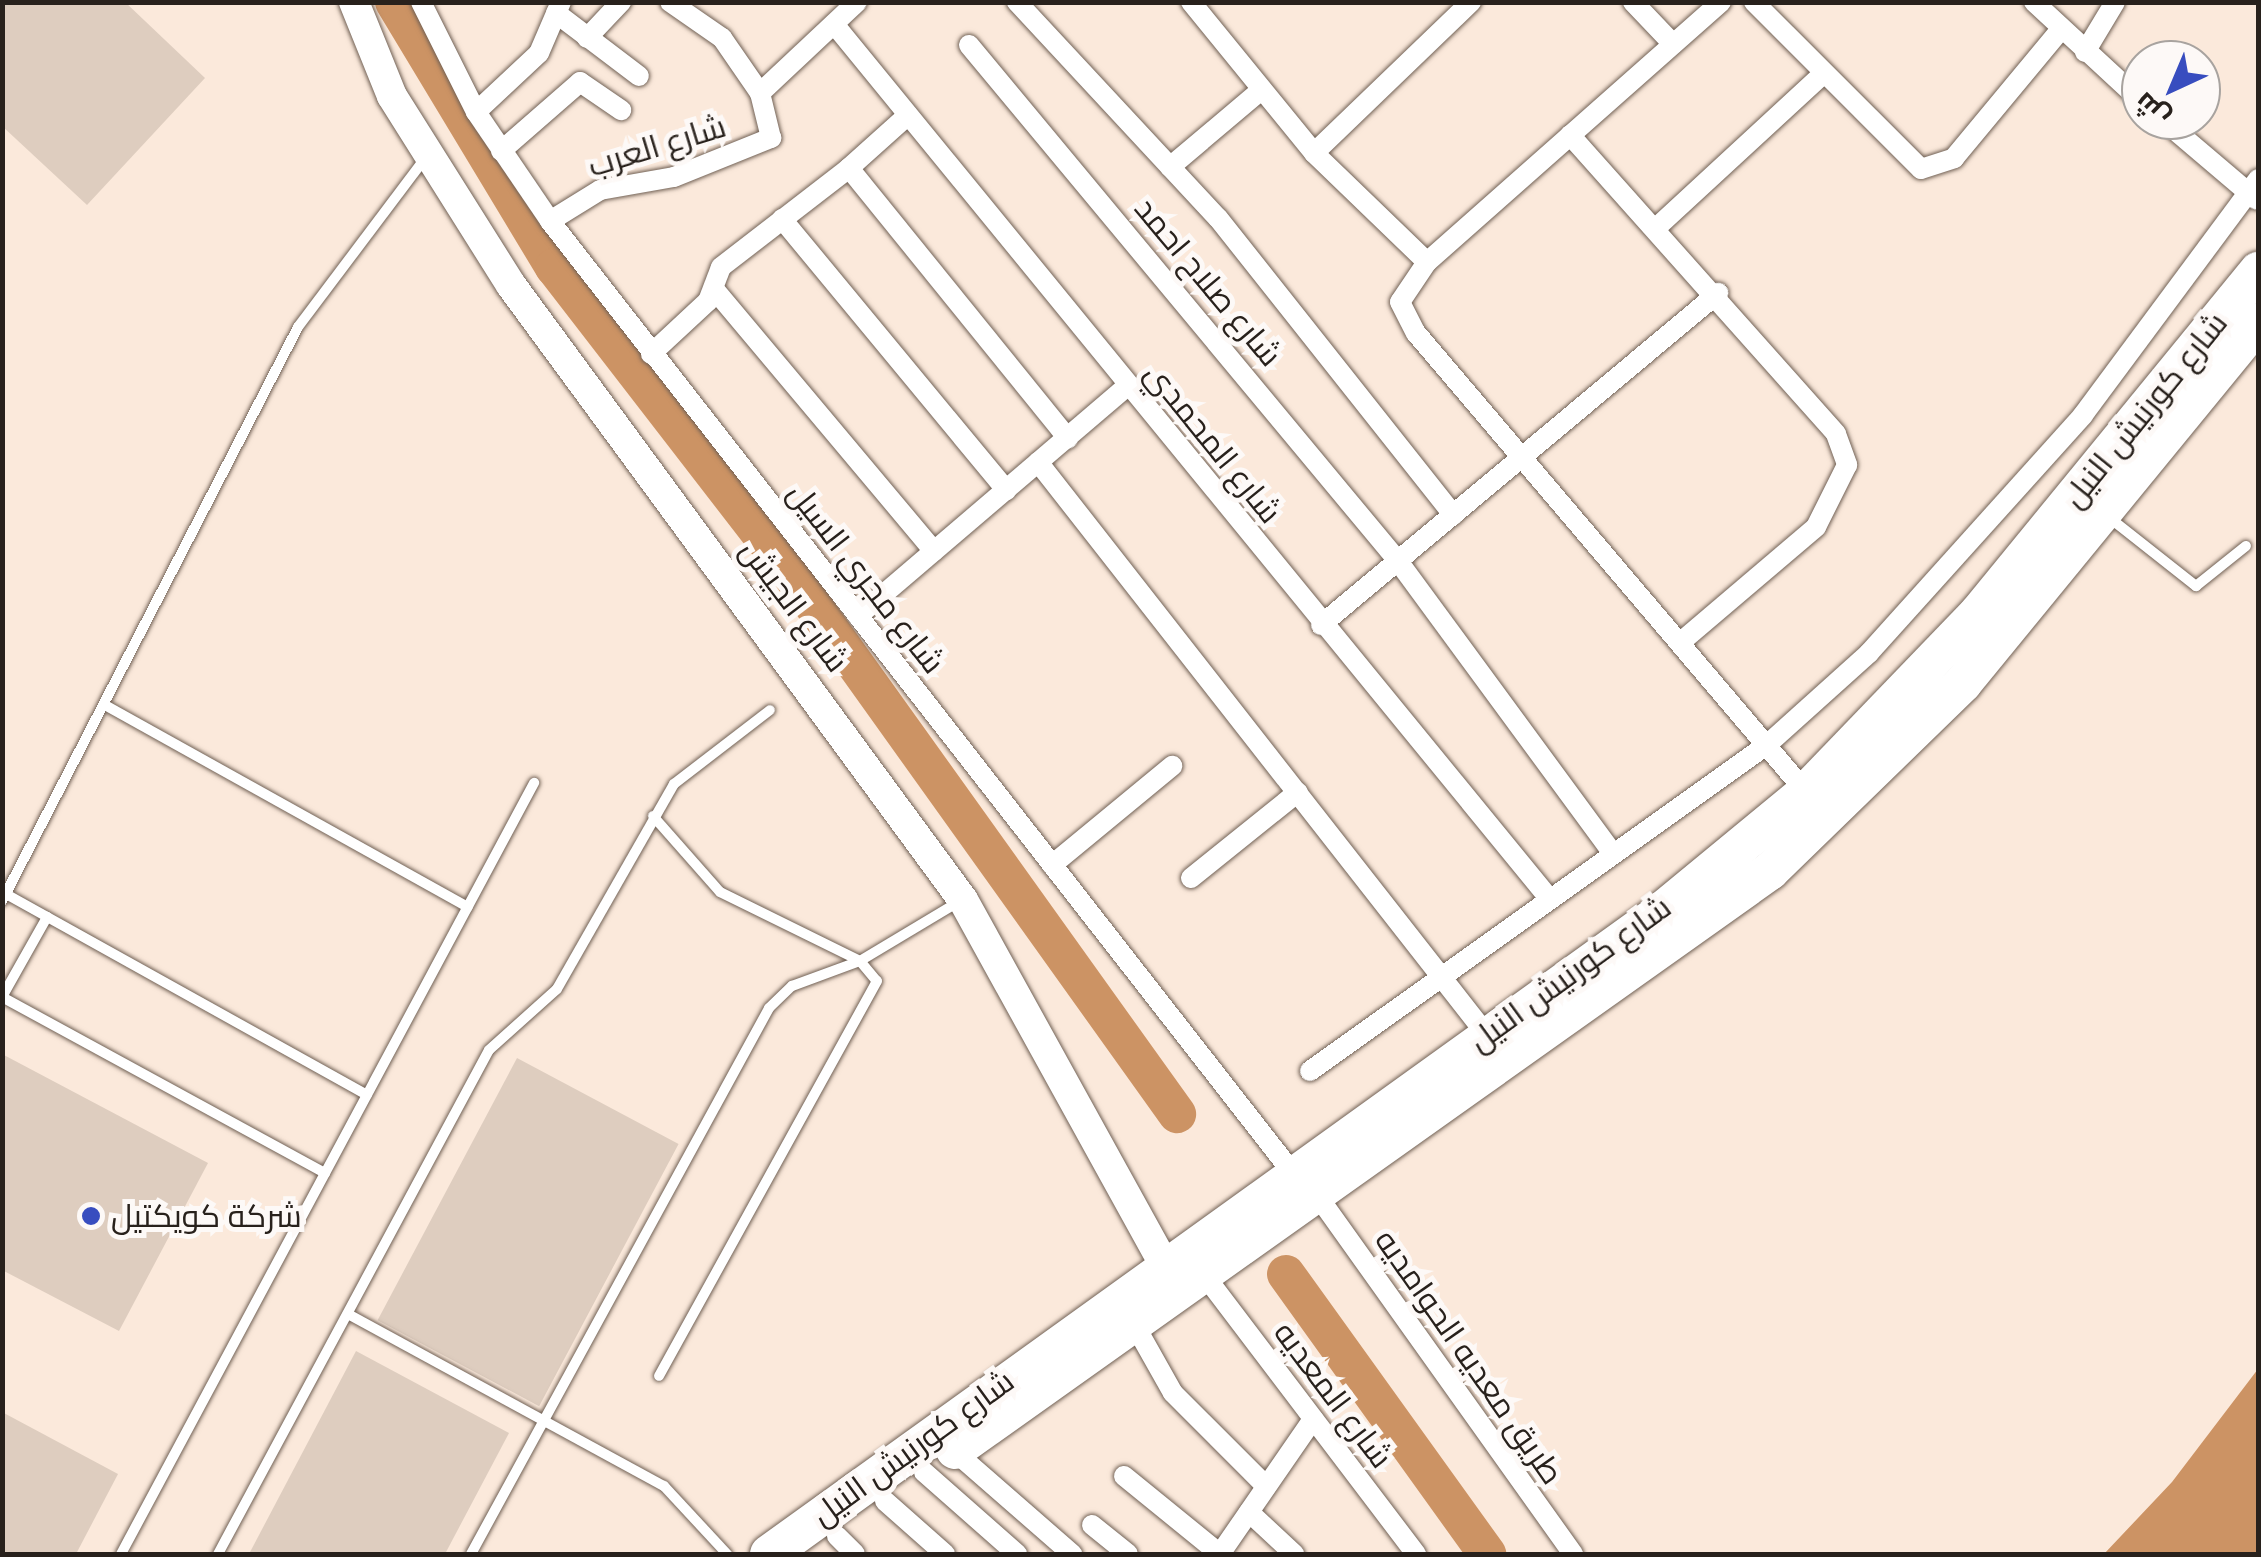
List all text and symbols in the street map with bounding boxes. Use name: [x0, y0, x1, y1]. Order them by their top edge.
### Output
north arrow: [2121, 40, 2221, 140]
text: ش: [2125, 84, 2178, 136]
street label: شارع العرب: [583, 107, 731, 185]
street label: شارع صلاح احمد: [1126, 190, 1290, 374]
street label: شارع كورنيش النيل: [2054, 305, 2236, 515]
street label: شارع المحمدي: [1137, 355, 1289, 531]
street label: شارع مجري السيل: [780, 475, 952, 681]
street label: شارع الجيش: [732, 532, 856, 680]
street label: شارع كورنيش النيل: [1462, 888, 1678, 1060]
place label: شركة كويكتيل: [111, 1197, 302, 1235]
marker: شركة كويكتيل: [80, 1205, 102, 1227]
street label: طريق معديه الحوامديه: [1367, 1222, 1571, 1492]
street label: شارع المعديه: [1266, 1314, 1400, 1476]
street label: شارع كورنيش النيل: [805, 1362, 1021, 1534]

